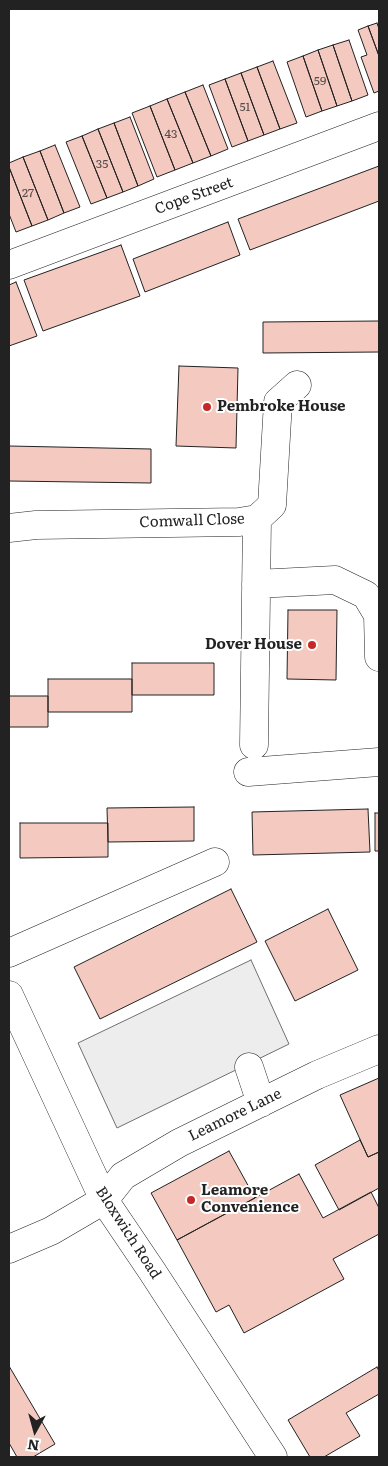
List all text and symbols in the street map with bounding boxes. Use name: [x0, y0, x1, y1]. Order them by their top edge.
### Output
house number: 59: [314, 74, 326, 88]
house number: 51: [240, 100, 250, 114]
house number: 43: [164, 127, 178, 141]
house number: 35: [96, 157, 108, 171]
street label: Cope Street: [152, 174, 236, 218]
house number: 27: [22, 186, 34, 200]
place label: Pembroke House: [217, 398, 346, 416]
marker: Pembroke House: [201, 401, 213, 413]
street label: Comwall Close: [139, 510, 245, 532]
place label: Dover House: [205, 636, 302, 654]
marker: Dover House: [306, 639, 318, 651]
street label: Leamore Lane: [186, 1085, 284, 1145]
place label: Leamore Convenience: [201, 1182, 299, 1217]
street label: Bloxwich Road: [91, 1183, 165, 1283]
marker: Leamore Convenience: [185, 1194, 197, 1206]
north arrow: [10, 1406, 60, 1456]
text: N: [26, 1435, 40, 1457]

